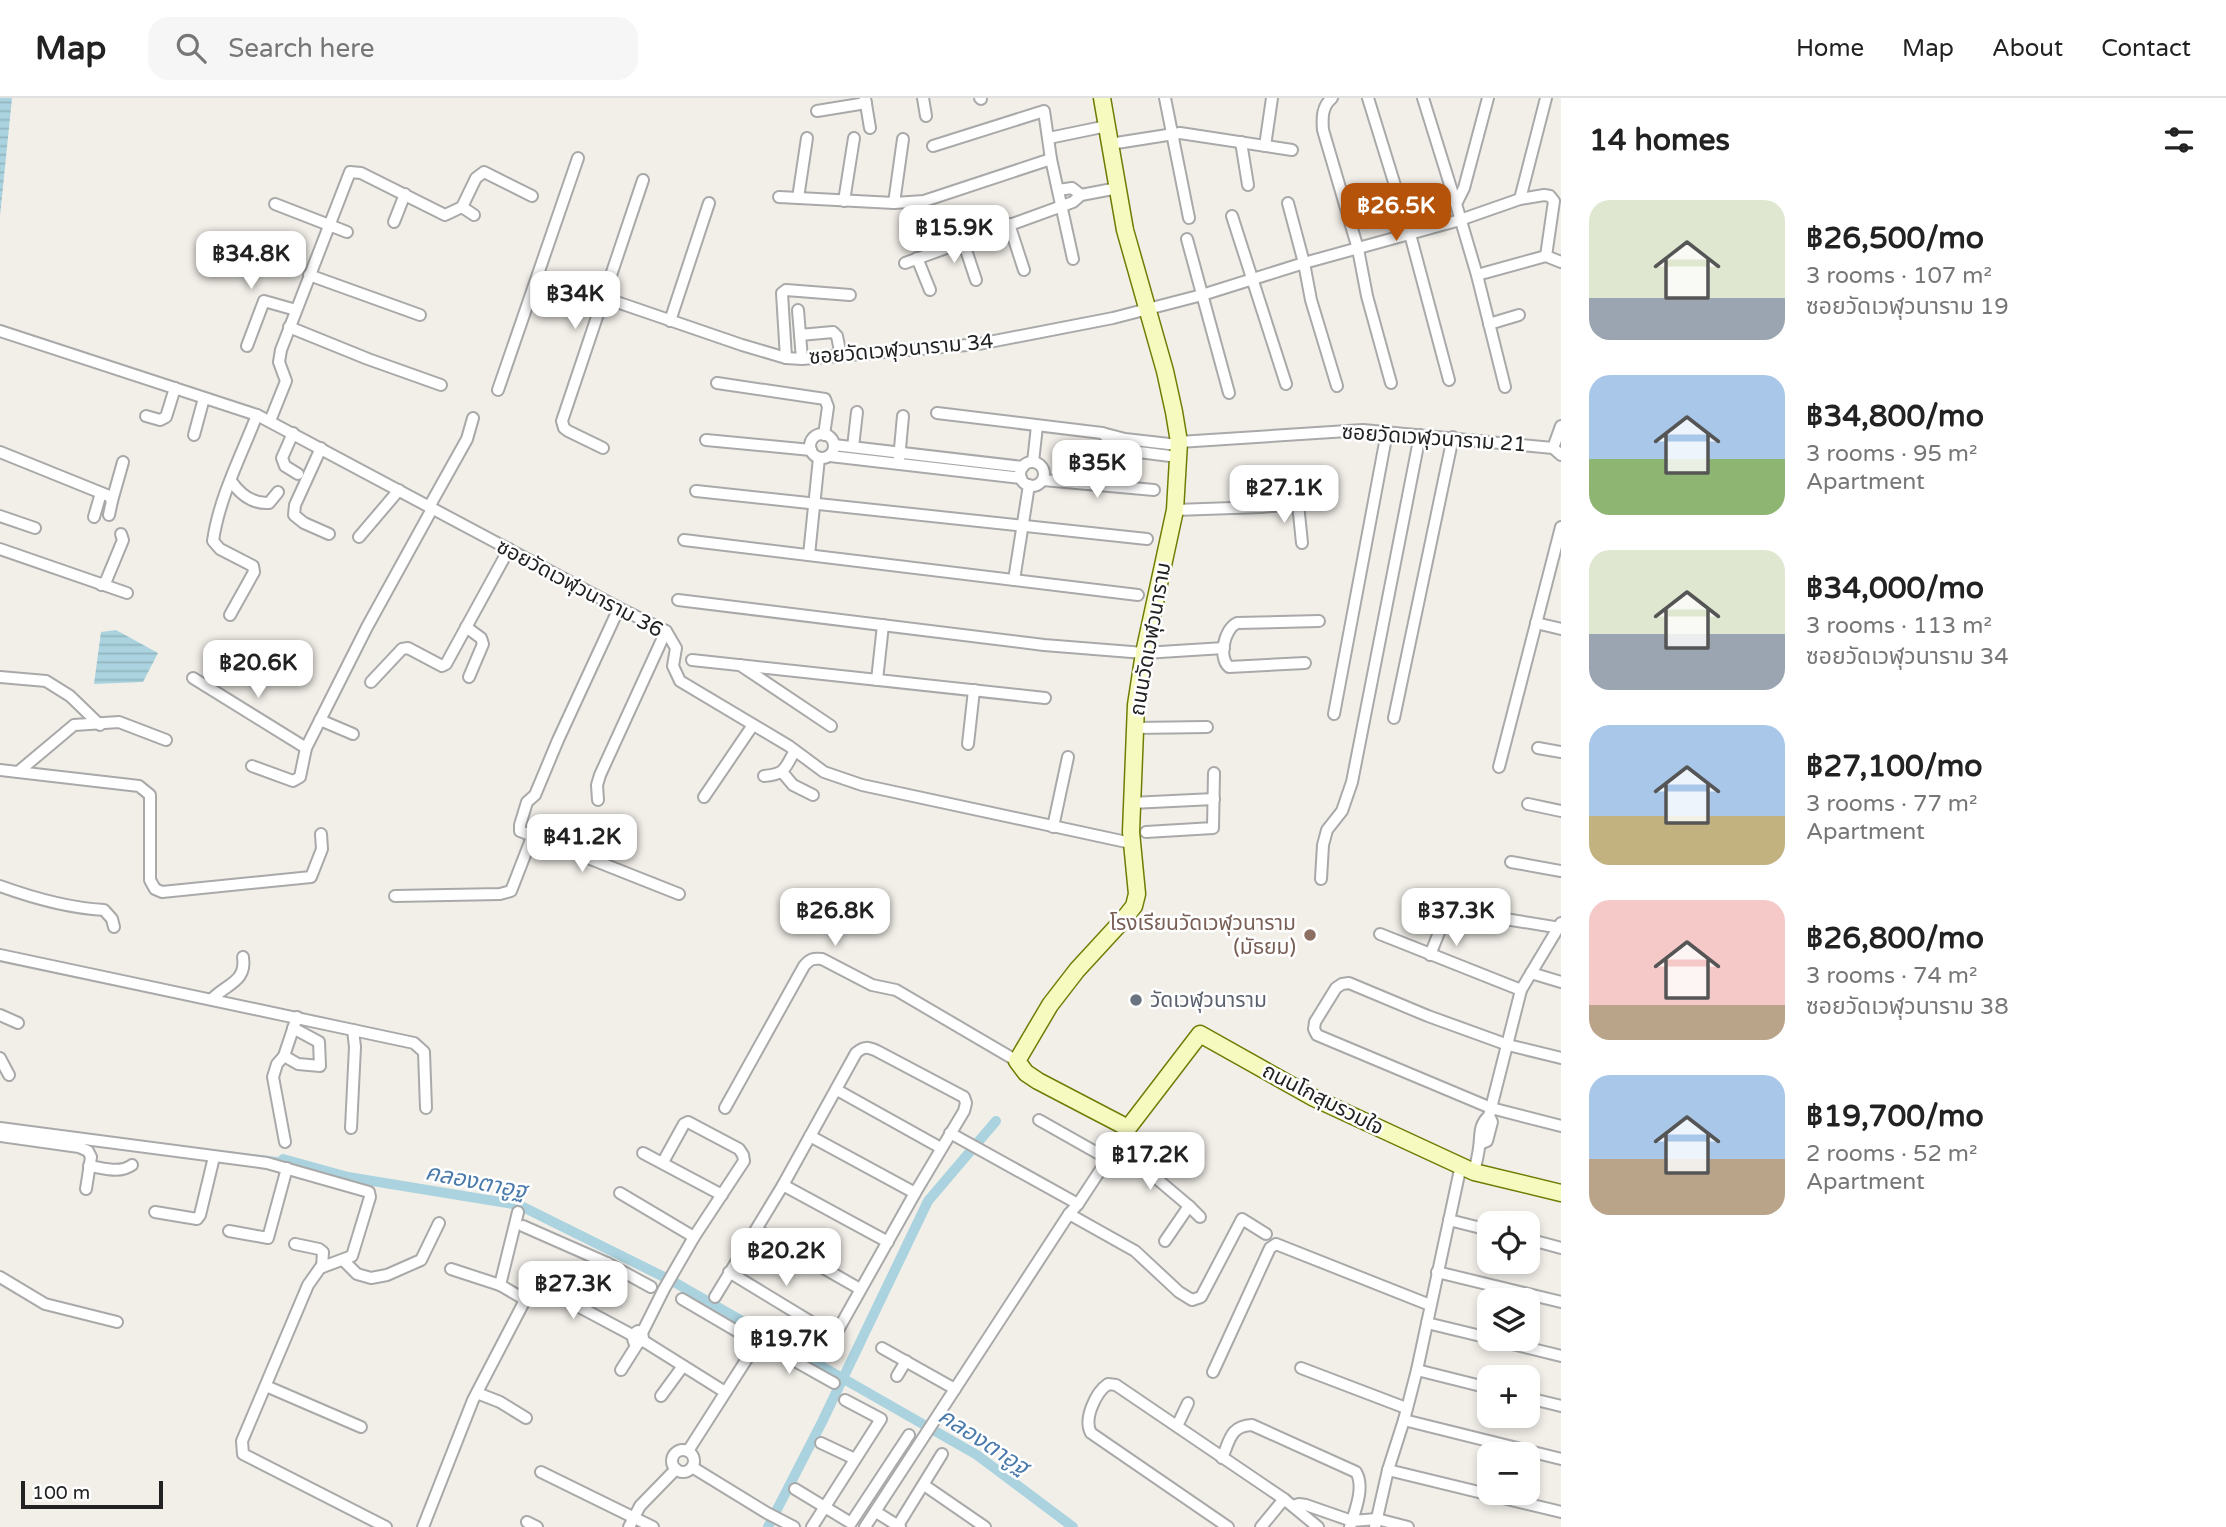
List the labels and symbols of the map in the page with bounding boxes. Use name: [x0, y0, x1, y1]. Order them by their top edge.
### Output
pin: ฿26.5K: [1339, 184, 1453, 243]
pin: ฿15.9K: [897, 206, 1011, 265]
pin: ฿34.8K: [194, 232, 308, 291]
pin: ฿34K: [534, 272, 616, 331]
street label: ซอยวัดเวฬุวนาราม 34: [808, 329, 994, 370]
street label: ซอยวัดเวฬุวนาราม 21: [1341, 420, 1527, 457]
pin: ฿35K: [1056, 440, 1138, 500]
pin: ฿27.1K: [1227, 466, 1341, 525]
street label: ซอยวัดเวฬุวนาราม 36: [492, 534, 667, 643]
street label: ถนนวัดเวฬุวนาราม: [1125, 560, 1176, 718]
pin: ฿20.6K: [201, 640, 315, 700]
pin: ฿41.2K: [525, 814, 639, 874]
pin: ฿26.8K: [778, 888, 892, 948]
pin: ฿37.3K: [1399, 888, 1513, 948]
place label: โรงเรียนวัดเวฬุวนาราม (มัธยม): [1110, 911, 1296, 960]
marker: โรงเรียนวัดเวฬุวนาราม (มัธยม): [1302, 927, 1318, 943]
place label: วัดเวฬุวนาราม: [1150, 988, 1267, 1013]
marker: วัดเวฬุวนาราม: [1128, 992, 1144, 1008]
street label: ถนนโกสุมรวมใจ: [1258, 1058, 1387, 1141]
pin: ฿17.2K: [1093, 1132, 1207, 1192]
water label: คลองตาอูฐ: [423, 1158, 532, 1206]
pin: ฿20.2K: [729, 1228, 843, 1288]
pin: ฿27.3K: [516, 1262, 630, 1321]
pin: ฿19.7K: [732, 1316, 846, 1376]
water label: คลองตาอูฐ: [933, 1402, 1037, 1483]
scale bar: [21, 1478, 163, 1510]

